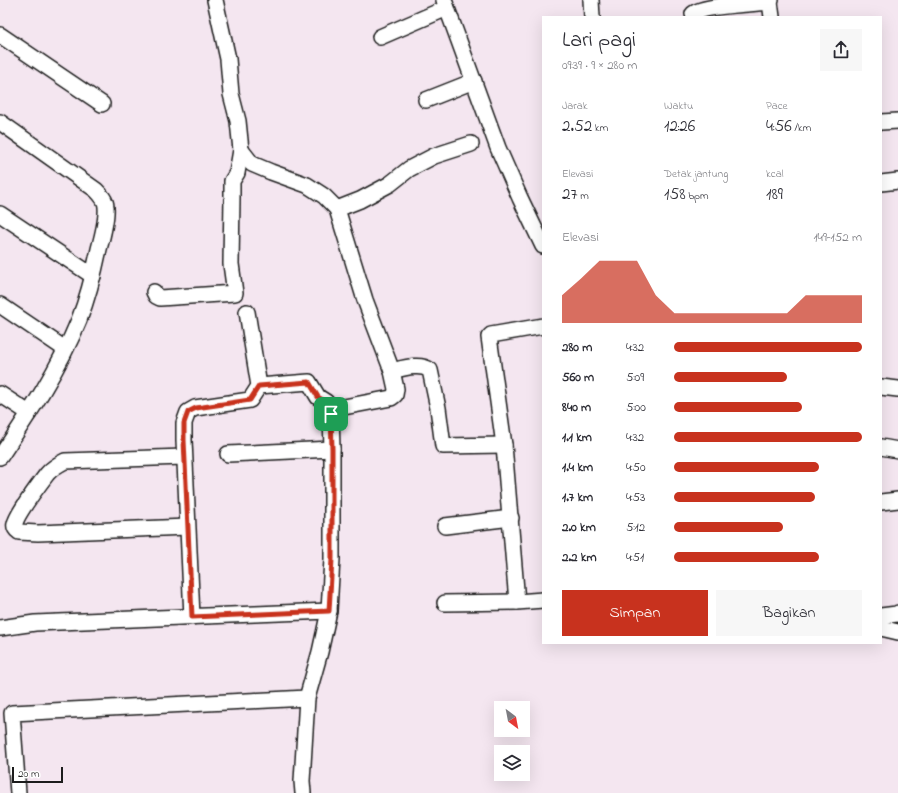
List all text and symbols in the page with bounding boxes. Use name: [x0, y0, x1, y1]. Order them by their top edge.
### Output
text: Lari pagi: [562, 25, 636, 57]
button: share: [820, 29, 862, 71]
text: 09:39 · 9 × 280 m: [562, 56, 637, 75]
text: Jarak: [562, 98, 587, 114]
text: Waktu: [664, 98, 693, 114]
text: Pace: [766, 98, 787, 114]
text: 2.52: [562, 114, 592, 139]
text: 12:26: [664, 114, 695, 139]
text: 4:56: [766, 114, 792, 139]
text: km: [592, 120, 608, 136]
text: /km: [792, 120, 811, 136]
text: Elevasi: [562, 166, 593, 182]
text: Detak jantung: [664, 166, 728, 182]
text: kcal: [766, 166, 784, 182]
text: 27: [562, 182, 577, 207]
text: 158: [664, 182, 686, 207]
text: 189: [766, 182, 783, 207]
text: m: [577, 188, 589, 204]
text: bpm: [686, 188, 709, 204]
text: Elevasi: [562, 228, 599, 247]
text: 149–152 m: [813, 228, 862, 247]
text: 280 m: [562, 338, 592, 357]
text: 4:32: [626, 338, 644, 357]
text: 560 m: [562, 368, 594, 387]
text: 5:09: [626, 368, 644, 387]
pin: [314, 397, 348, 431]
text: 840 m: [562, 398, 591, 417]
text: 5:00: [626, 398, 646, 417]
icon: arrive: [320, 403, 342, 425]
text: 1.1 km: [562, 428, 592, 447]
text: 4:32: [626, 428, 644, 447]
text: 1.4 km: [562, 458, 593, 477]
text: 4:50: [626, 458, 646, 477]
text: 1.7 km: [562, 488, 593, 507]
text: 4:53: [626, 488, 645, 507]
text: 2.0 km: [562, 518, 596, 537]
text: 5:12: [626, 518, 645, 537]
text: 2.2 km: [562, 548, 597, 567]
text: 4:51: [626, 548, 644, 567]
button: Simpan: [562, 590, 708, 636]
button: Bagikan: [716, 590, 862, 636]
north arrow: [494, 701, 530, 737]
map controls: [494, 701, 530, 781]
button: layers: [494, 745, 530, 781]
scale bar: [12, 765, 63, 784]
text: 20 m: [18, 766, 40, 782]

